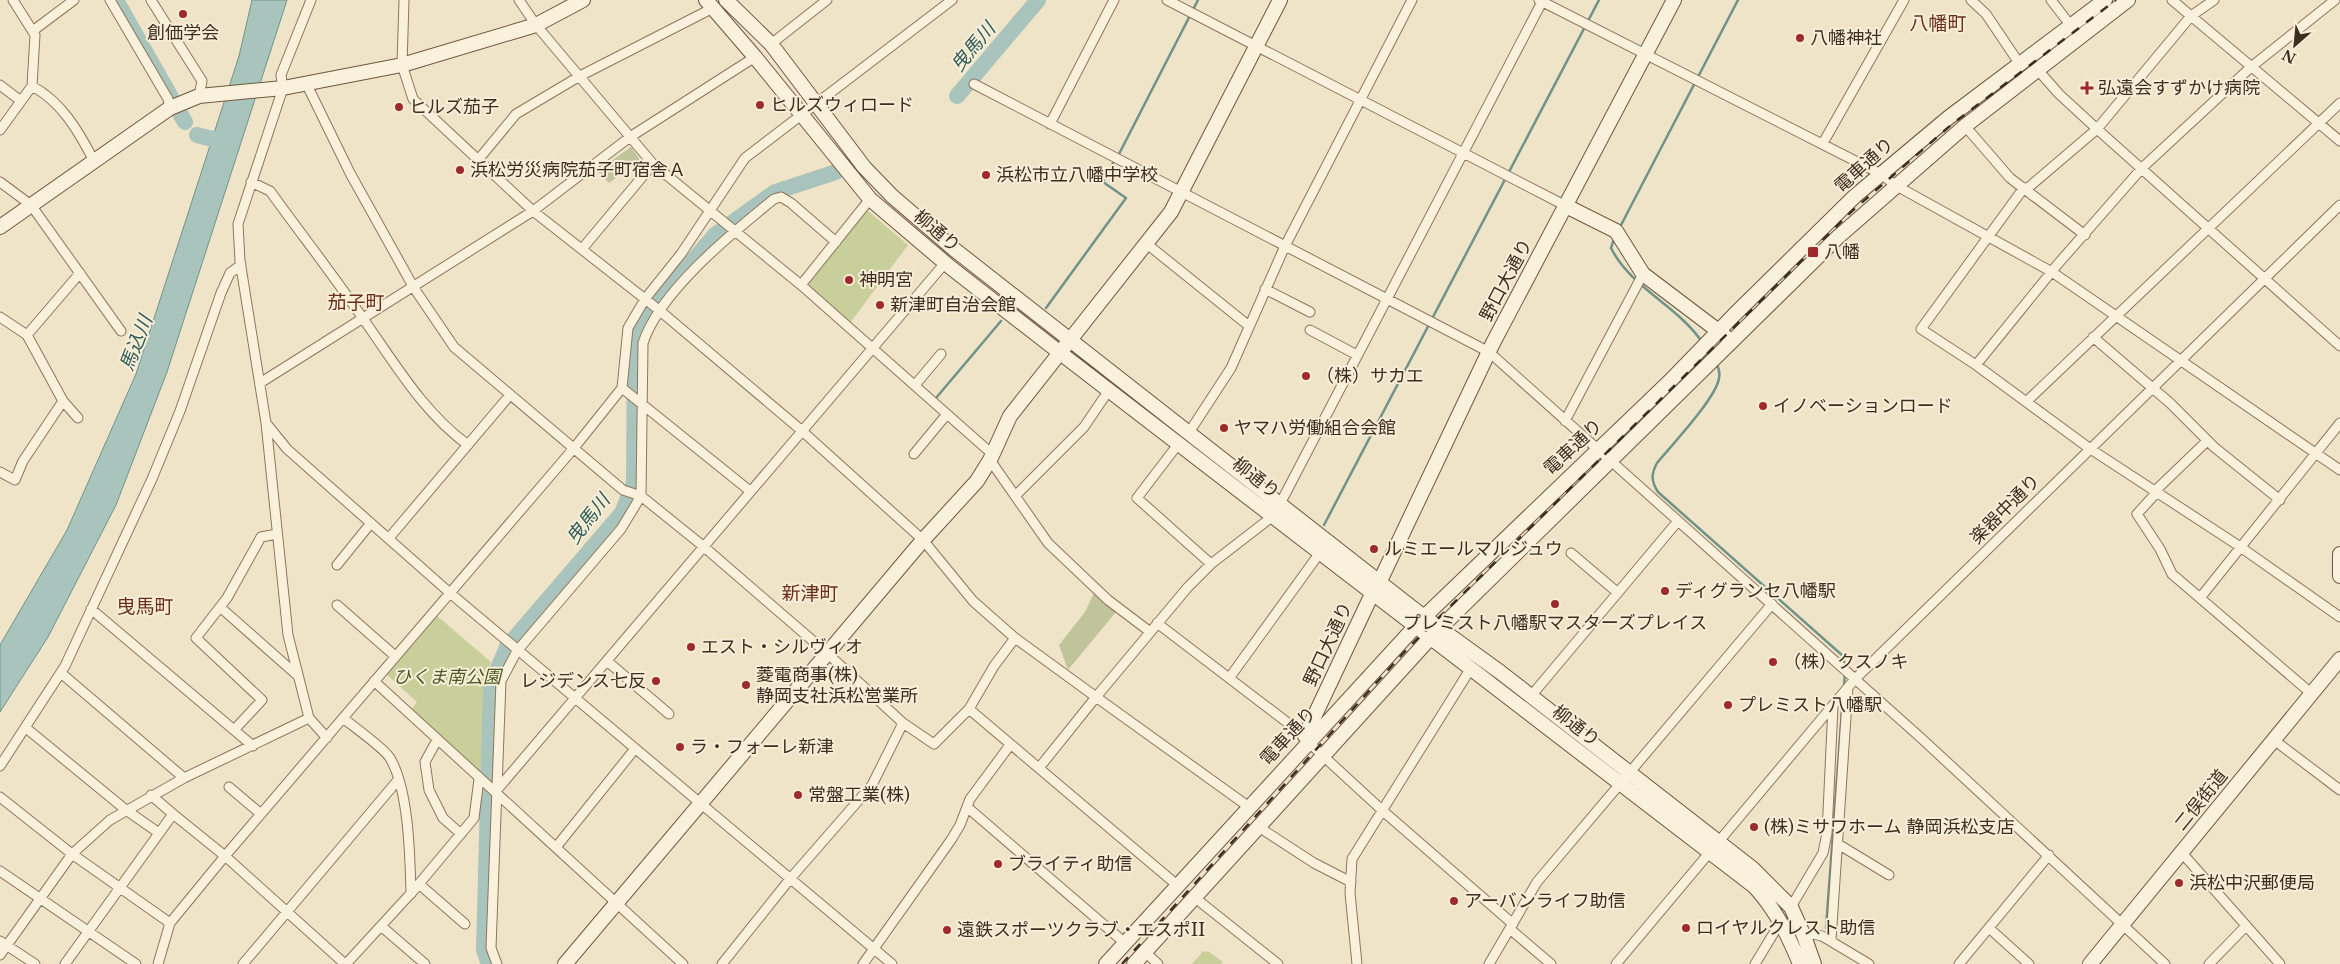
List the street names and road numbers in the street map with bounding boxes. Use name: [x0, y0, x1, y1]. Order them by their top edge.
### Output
street label: 電車通り: [1830, 133, 1898, 197]
street label: 柳通り: [909, 205, 965, 257]
street label: 野口大通り: [1475, 235, 1537, 325]
street label: 電車通り: [1539, 414, 1607, 480]
street label: 柳通り: [1228, 453, 1284, 503]
street label: 楽器中通り: [1965, 469, 2045, 549]
street label: 野口大通り: [1299, 599, 1357, 689]
street label: 柳通り: [1548, 701, 1604, 751]
street label: 電車通り: [1255, 702, 1321, 770]
street label: 二俣街道: [2170, 765, 2232, 835]

